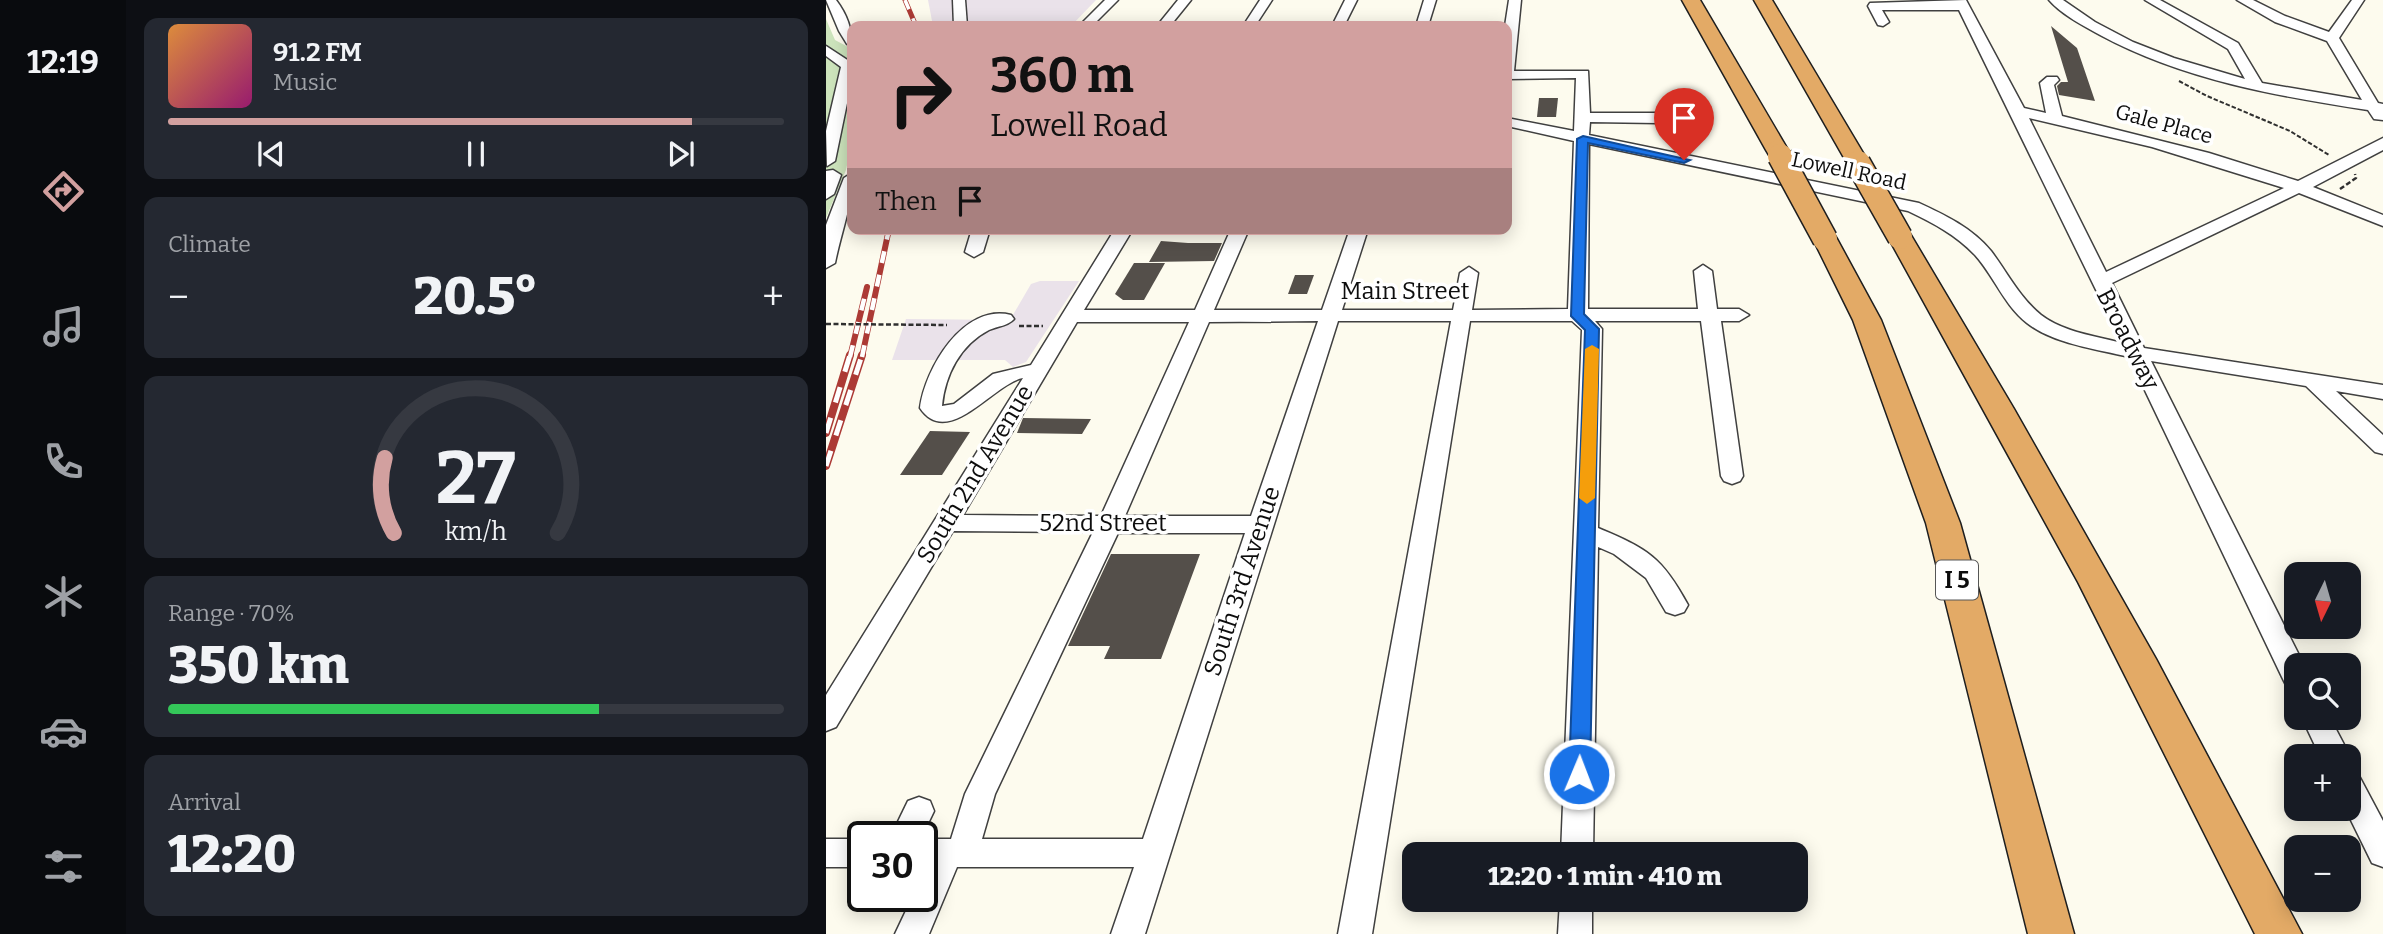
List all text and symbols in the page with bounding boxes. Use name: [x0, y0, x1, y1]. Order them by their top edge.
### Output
text: 91.2 FM: [273, 37, 362, 68]
text: 12:19: [27, 43, 99, 81]
text: 360 m: [990, 46, 1134, 105]
icon: right: [875, 49, 966, 140]
text: Music: [273, 68, 337, 96]
pin: [1654, 88, 1714, 160]
icon: arrive: [1665, 99, 1703, 137]
street label: Gale Place: [2112, 99, 2216, 149]
text: Lowell Road: [990, 106, 1168, 144]
icon: previous: [252, 135, 290, 173]
icon: pause: [457, 135, 495, 173]
icon: next: [662, 135, 700, 173]
street label: Lowell Road: [1789, 146, 1909, 196]
icon: directions: [39, 167, 88, 216]
icon: arrive: [951, 182, 989, 220]
text: Then: [875, 186, 937, 217]
text: Climate: [168, 230, 251, 258]
text: 20.5°: [413, 265, 538, 328]
text: −: [168, 274, 189, 320]
text: +: [762, 274, 784, 320]
street label: Main Street: [1340, 277, 1470, 305]
street label: Broadway: [2091, 284, 2165, 394]
icon: music: [39, 302, 88, 351]
street label: South 2nd Avenue: [911, 380, 1039, 568]
text: 27: [436, 435, 516, 522]
icon: phone: [39, 437, 88, 486]
street label: South 3rd Avenue: [1198, 483, 1286, 679]
street label: 52nd Street: [1039, 509, 1167, 537]
text: km/h: [445, 517, 507, 547]
road number: I 5: [1936, 560, 1978, 600]
north arrow: [2284, 562, 2361, 639]
map controls: [2284, 562, 2361, 912]
icon: climate: [39, 572, 88, 621]
text: Range · 70%: [168, 599, 294, 627]
text: 350 km: [168, 634, 349, 697]
button: search: [2284, 653, 2361, 730]
icon: car: [39, 707, 88, 756]
position arrow: [1542, 737, 1616, 811]
button: +: [2284, 744, 2361, 821]
text: Arrival: [168, 788, 241, 816]
speed limit sign: 30: [847, 821, 938, 912]
text: 12:20: [168, 823, 296, 886]
button: −: [2284, 835, 2361, 912]
icon: filters: [39, 842, 88, 891]
text: 12:20 · 1 min · 410 m: [1488, 861, 1722, 892]

